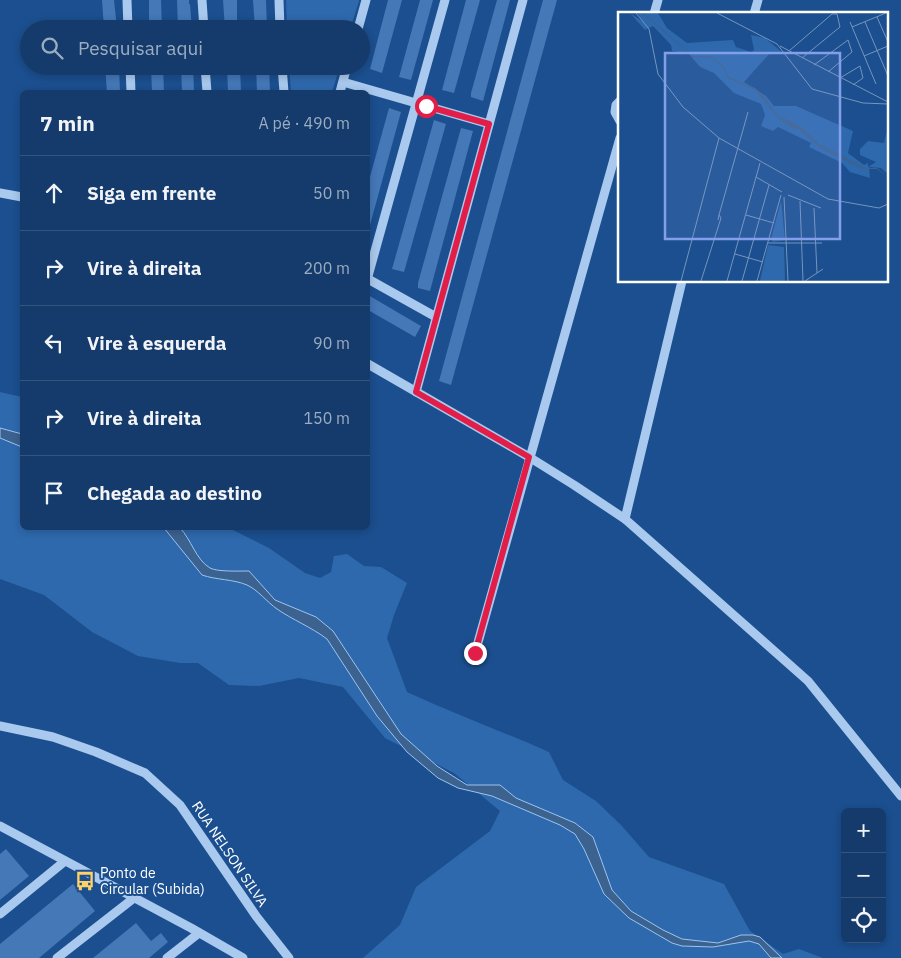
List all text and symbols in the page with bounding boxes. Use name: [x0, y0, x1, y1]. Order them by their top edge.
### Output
inset map: [618, 12, 888, 282]
search box: [20, 20, 370, 75]
icon: search: [38, 34, 66, 62]
text: Pesquisar aqui: [78, 36, 203, 60]
route start: [415, 95, 438, 118]
text: 7 min: [40, 109, 95, 137]
text: A pé · 490 m: [259, 113, 350, 133]
icon: ahead: [40, 179, 68, 207]
text: Siga em frente: [87, 181, 217, 205]
text: 50 m: [313, 183, 350, 203]
icon: right: [40, 254, 68, 282]
text: Vire à direita: [87, 256, 202, 280]
text: 200 m: [303, 258, 350, 278]
icon: left: [40, 329, 68, 357]
text: Vire à esquerda: [87, 331, 227, 355]
text: 90 m: [313, 333, 350, 353]
icon: right: [40, 404, 68, 432]
text: Vire à direita: [87, 406, 202, 430]
text: 150 m: [303, 408, 350, 428]
icon: arrive: [40, 479, 68, 507]
text: Chegada ao destino: [87, 481, 262, 505]
route end: [464, 642, 487, 665]
street label: RUA NELSON SILVA: [188, 798, 272, 910]
map controls: [841, 808, 886, 943]
button: +: [841, 808, 886, 853]
button: −: [841, 853, 886, 898]
place label: Ponto de Circular (Subida): [100, 864, 205, 898]
bus stop icon: Ponto de Circular (Subida): [74, 870, 96, 892]
button: locate: [841, 898, 886, 943]

